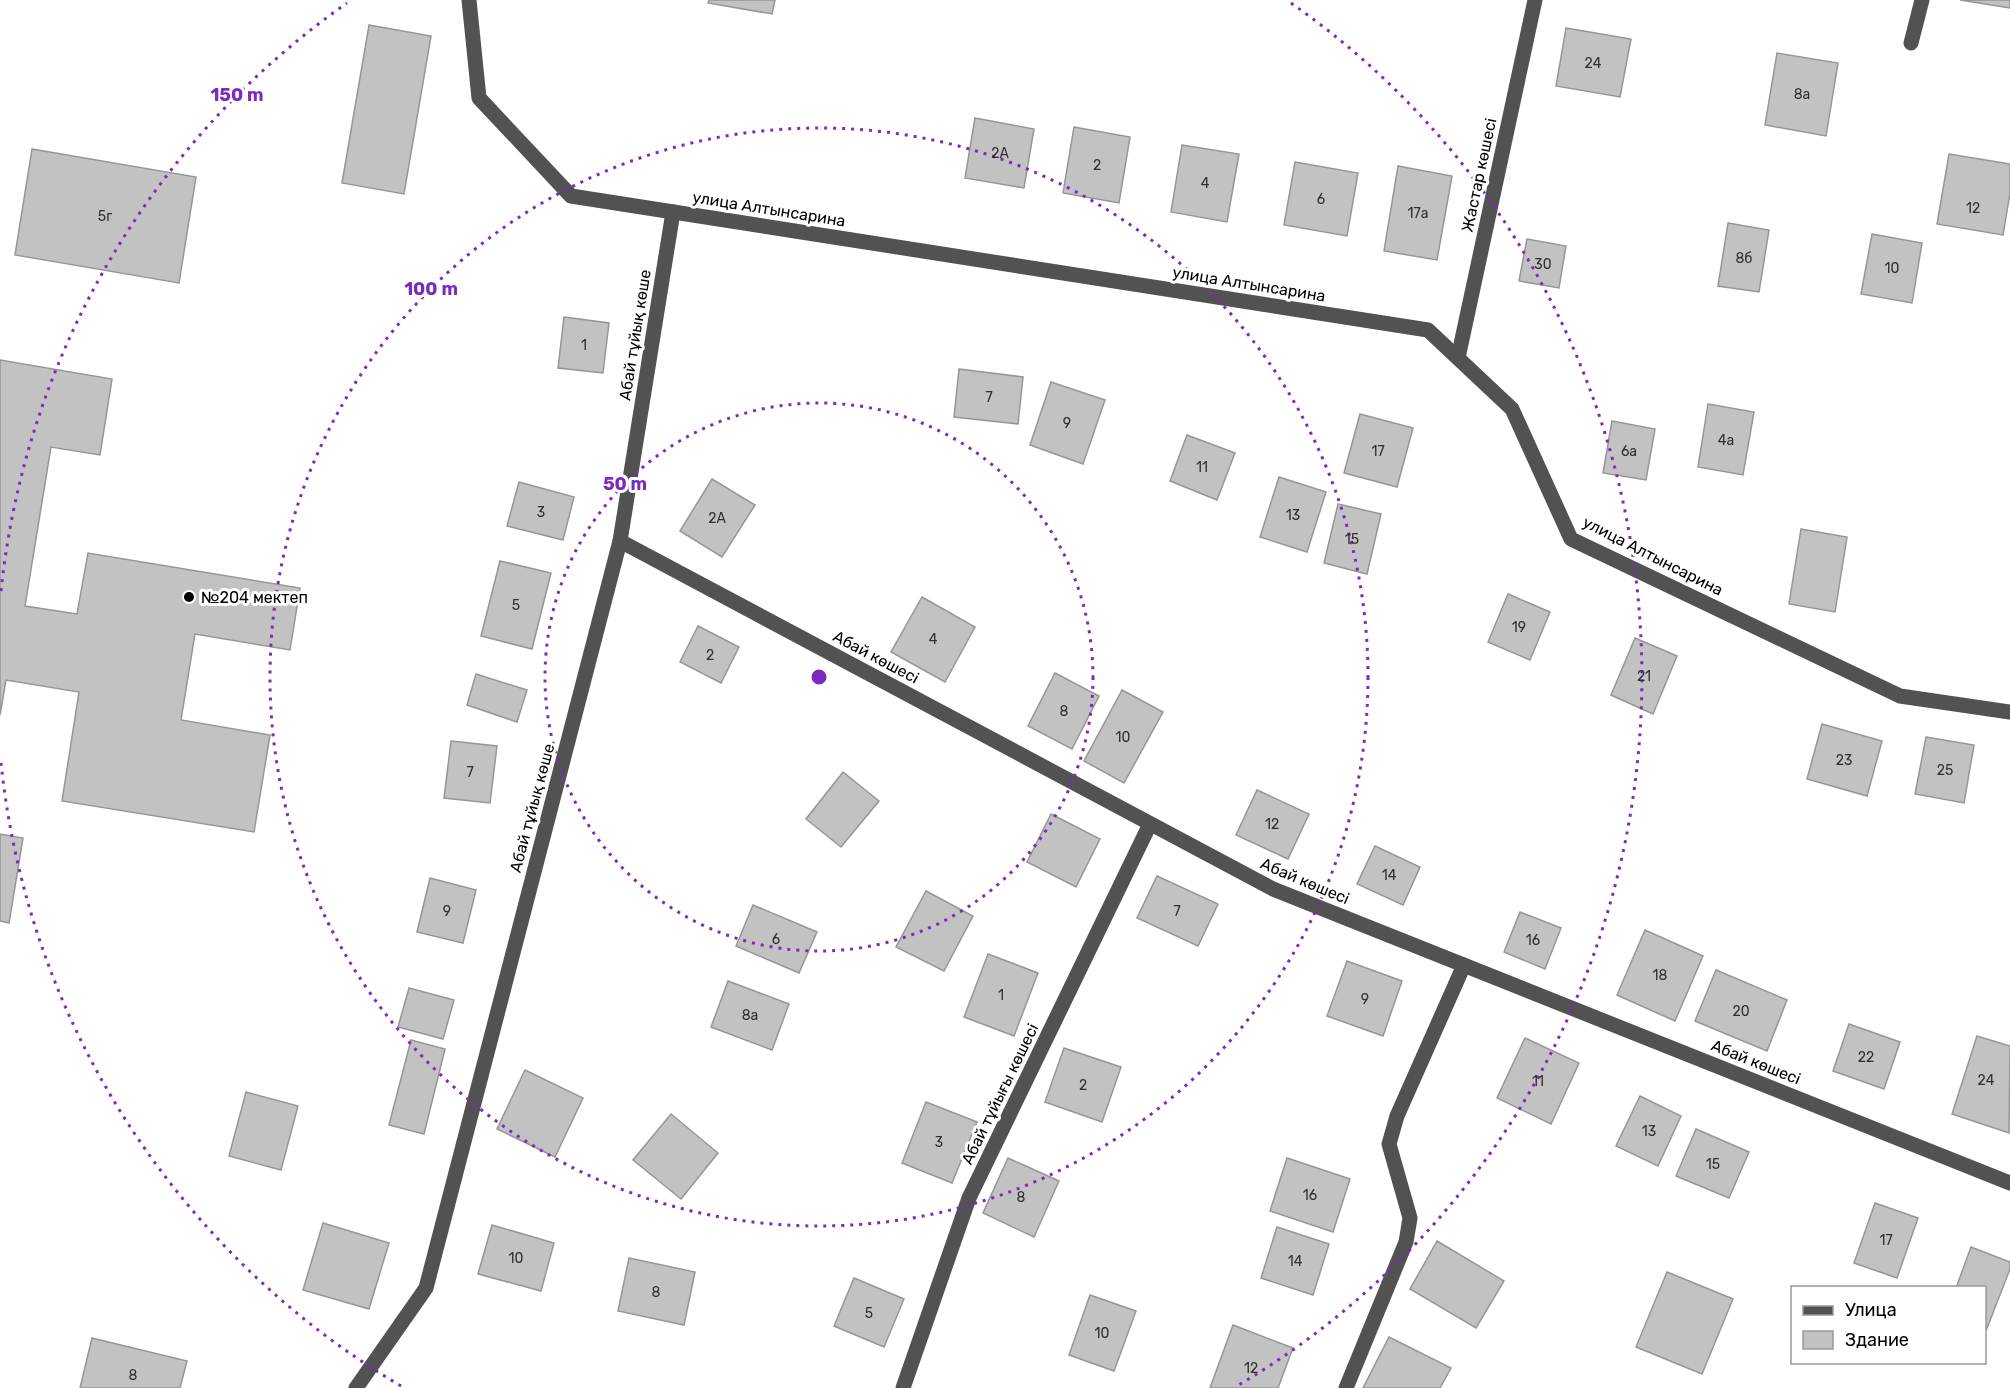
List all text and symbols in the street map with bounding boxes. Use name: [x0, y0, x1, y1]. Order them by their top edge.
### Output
house number: 24: [1585, 55, 1602, 72]
text: 150 m: [210, 84, 264, 106]
house number: 8а: [1794, 86, 1810, 103]
street label: Жастар көшесі: [1458, 116, 1500, 234]
house number: 2А: [991, 145, 1009, 162]
house number: 2: [1093, 157, 1101, 174]
house number: 4: [1201, 175, 1210, 192]
street label: улица Алтынсарина: [691, 188, 847, 230]
house number: 6: [1317, 191, 1325, 208]
house number: 12: [1966, 200, 1980, 217]
house number: 17а: [1408, 205, 1428, 222]
house number: 5г: [98, 208, 112, 225]
house number: 8б: [1735, 250, 1753, 267]
house number: 30: [1534, 256, 1552, 273]
house number: 10: [1885, 260, 1900, 277]
street label: улица Алтынсарина: [1171, 263, 1327, 305]
street label: Абай тұйық көше: [615, 268, 655, 402]
text: 100 m: [404, 278, 458, 300]
house number: 1: [581, 337, 587, 354]
house number: 7: [985, 389, 993, 406]
house number: 9: [1063, 415, 1071, 432]
house number: 4а: [1718, 432, 1734, 449]
house number: 17: [1371, 443, 1385, 460]
house number: 6а: [1621, 443, 1637, 460]
house number: 11: [1196, 459, 1208, 476]
text: 50 m: [603, 473, 647, 495]
house number: 3: [537, 504, 545, 521]
house number: 13: [1286, 507, 1300, 524]
house number: 2А: [708, 510, 726, 527]
street label: улица Алтынсарина: [1580, 512, 1726, 600]
house number: 15: [1345, 531, 1359, 548]
place label: №204 мектеп: [201, 588, 308, 607]
marker: №204 мектеп: [182, 590, 196, 604]
house number: 5: [512, 597, 520, 614]
house number: 19: [1512, 619, 1526, 636]
street label: Абай көшесі: [830, 626, 922, 688]
house number: 4: [929, 631, 938, 648]
house number: 2: [706, 647, 714, 664]
centre of rings: [809, 667, 829, 687]
house number: 21: [1637, 668, 1651, 685]
house number: 8: [1060, 703, 1069, 720]
house number: 10: [1116, 729, 1131, 746]
street label: Абай тұйық көше: [506, 742, 558, 874]
house number: 23: [1836, 752, 1852, 769]
house number: 25: [1937, 762, 1953, 779]
house number: 7: [466, 764, 474, 781]
house number: 12: [1265, 816, 1279, 833]
street label: Абай көшесі: [1258, 854, 1352, 908]
house number: 14: [1382, 867, 1397, 884]
house number: 9: [443, 903, 451, 920]
house number: 7: [1173, 903, 1181, 920]
house number: 6: [772, 931, 780, 948]
house number: 16: [1526, 932, 1540, 949]
house number: 18: [1653, 967, 1668, 984]
house number: 1: [998, 987, 1004, 1004]
house number: 9: [1361, 991, 1369, 1008]
house number: 20: [1732, 1003, 1750, 1020]
house number: 8а: [742, 1007, 758, 1024]
street label: Абай тұйығы көшесі: [958, 1020, 1042, 1168]
street label: Абай көшесі: [1709, 1035, 1803, 1089]
house number: 22: [1858, 1049, 1874, 1066]
house number: 24: [1978, 1072, 1995, 1089]
house number: 11: [1532, 1073, 1544, 1090]
house number: 2: [1079, 1077, 1087, 1094]
house number: 13: [1642, 1123, 1656, 1140]
house number: 3: [935, 1134, 943, 1151]
house number: 15: [1706, 1156, 1720, 1173]
house number: 16: [1303, 1187, 1317, 1204]
house number: 8: [1017, 1189, 1026, 1206]
house number: 17: [1879, 1232, 1893, 1249]
house number: 10: [509, 1250, 524, 1267]
house number: 14: [1288, 1253, 1303, 1270]
house number: 8: [652, 1284, 661, 1301]
legend: [1791, 1286, 1986, 1364]
text: Улица: [1845, 1299, 1897, 1321]
house number: 5: [865, 1305, 873, 1322]
house number: 10: [1095, 1325, 1110, 1342]
text: Здание: [1845, 1329, 1909, 1351]
house number: 12: [1244, 1360, 1258, 1377]
house number: 8: [129, 1367, 138, 1384]

